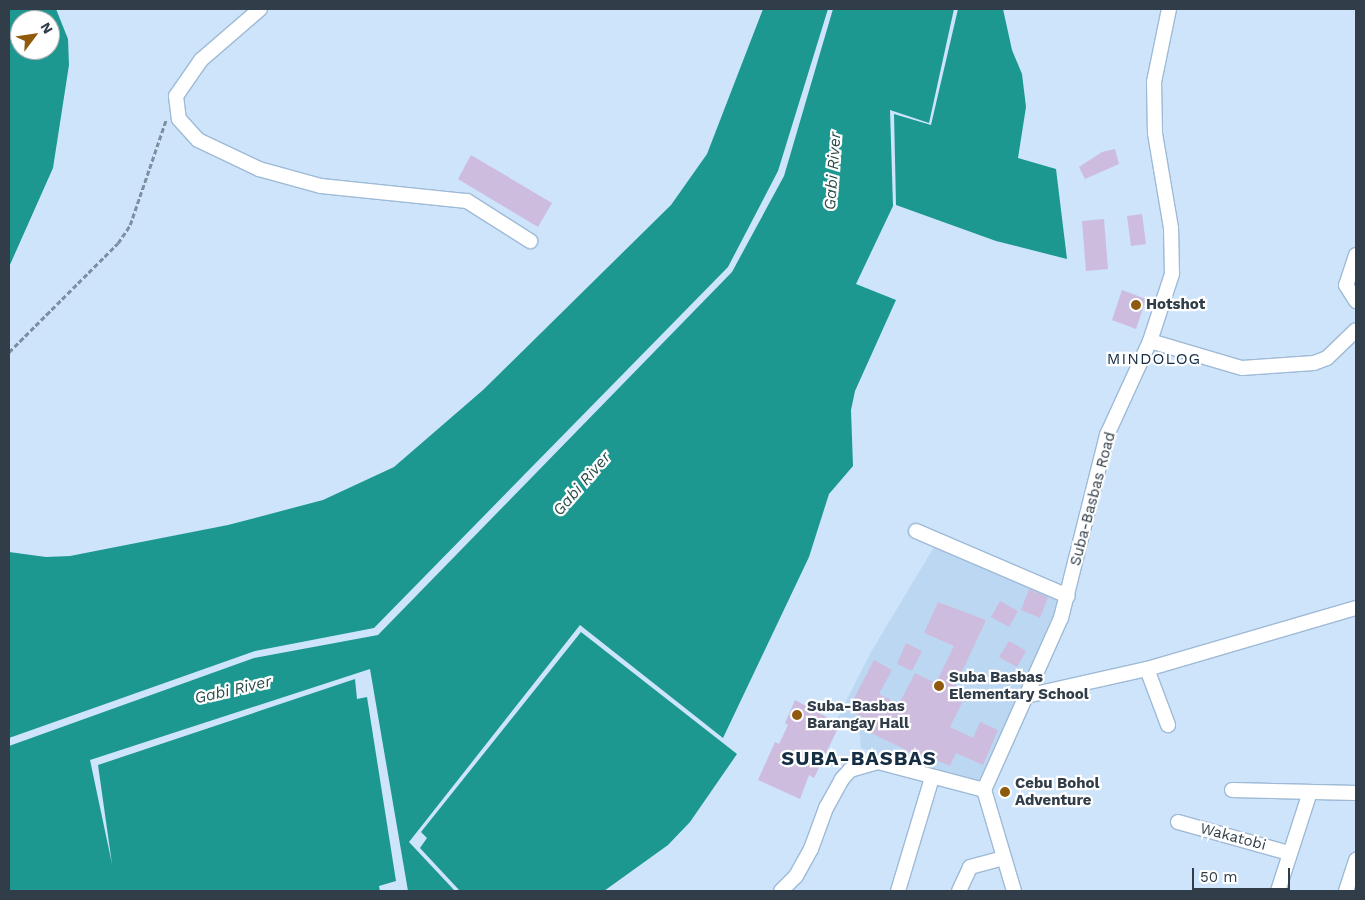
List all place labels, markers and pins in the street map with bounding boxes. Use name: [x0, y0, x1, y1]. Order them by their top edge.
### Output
place label: Hotshot: [1146, 296, 1205, 314]
marker: Hotshot: [1130, 299, 1142, 311]
place label: Suba Basbas Elementary School: [949, 668, 1089, 703]
marker: Suba Basbas Elementary School: [933, 680, 945, 692]
place label: Suba-Basbas Barangay Hall: [807, 697, 909, 732]
marker: Suba-Basbas Barangay Hall: [791, 709, 803, 721]
place label: Cebu Bohol Adventure: [1015, 774, 1099, 809]
marker: Cebu Bohol Adventure: [999, 786, 1011, 798]

